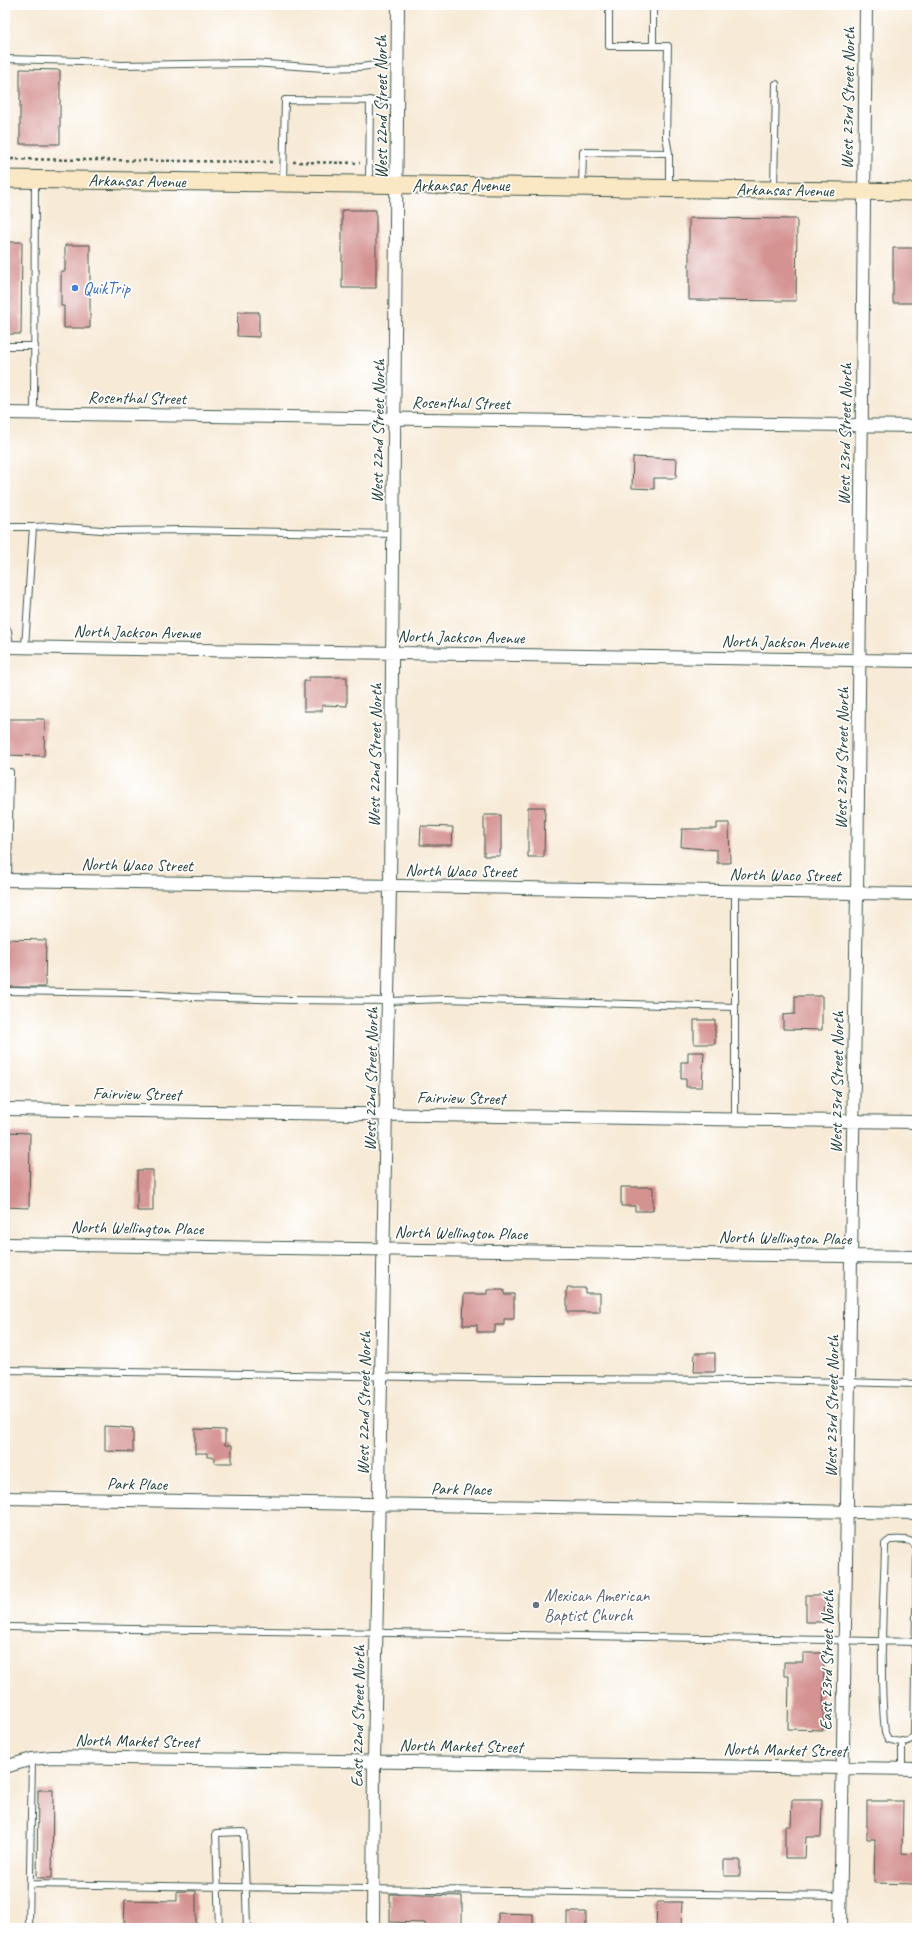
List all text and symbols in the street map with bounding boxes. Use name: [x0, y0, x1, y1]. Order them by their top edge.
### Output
street label: West 23rd Street North: [836, 25, 860, 169]
street label: West 22nd Street North: [371, 34, 392, 179]
street label: Arkansas Avenue: [88, 170, 187, 192]
street label: Arkansas Avenue: [412, 175, 511, 196]
street label: Arkansas Avenue: [736, 179, 835, 201]
place label: QuikTrip: [83, 278, 131, 299]
marker: QuikTrip: [70, 283, 80, 293]
street label: West 22nd Street North: [366, 358, 390, 503]
street label: West 23rd Street North: [833, 361, 857, 505]
street label: Rosenthal Street: [88, 387, 189, 409]
street label: Rosenthal Street: [412, 392, 513, 414]
street label: North Jackson Avenue: [73, 620, 202, 644]
street label: North Jackson Avenue: [397, 625, 526, 649]
street label: North Jackson Avenue: [721, 630, 850, 654]
street label: West 22nd Street North: [363, 682, 387, 827]
street label: West 23rd Street North: [830, 685, 854, 829]
street label: North Waco Street: [81, 854, 195, 877]
street label: North Waco Street: [405, 860, 519, 883]
street label: North Waco Street: [729, 864, 843, 887]
street label: West 22nd Street North: [359, 1006, 383, 1151]
street label: West 23rd Street North: [825, 1009, 849, 1153]
street label: Fairview Street: [93, 1083, 184, 1105]
street label: Fairview Street: [417, 1087, 508, 1109]
street label: North Wellington Place: [70, 1216, 205, 1240]
street label: North Wellington Place: [394, 1221, 529, 1245]
street label: North Wellington Place: [718, 1226, 853, 1250]
street label: West 22nd Street North: [352, 1330, 376, 1475]
street label: West 23rd Street North: [820, 1333, 844, 1477]
street label: Park Place: [107, 1473, 169, 1495]
street label: Park Place: [431, 1478, 493, 1500]
place label: Mexican American Baptist Church: [544, 1585, 651, 1626]
street label: East 23rd Street North: [815, 1588, 839, 1730]
marker: Mexican American Baptist Church: [531, 1600, 541, 1610]
street label: East 22nd Street North: [346, 1643, 370, 1787]
street label: North Market Street: [75, 1729, 201, 1753]
street label: North Market Street: [399, 1734, 525, 1758]
street label: North Market Street: [723, 1738, 849, 1762]

